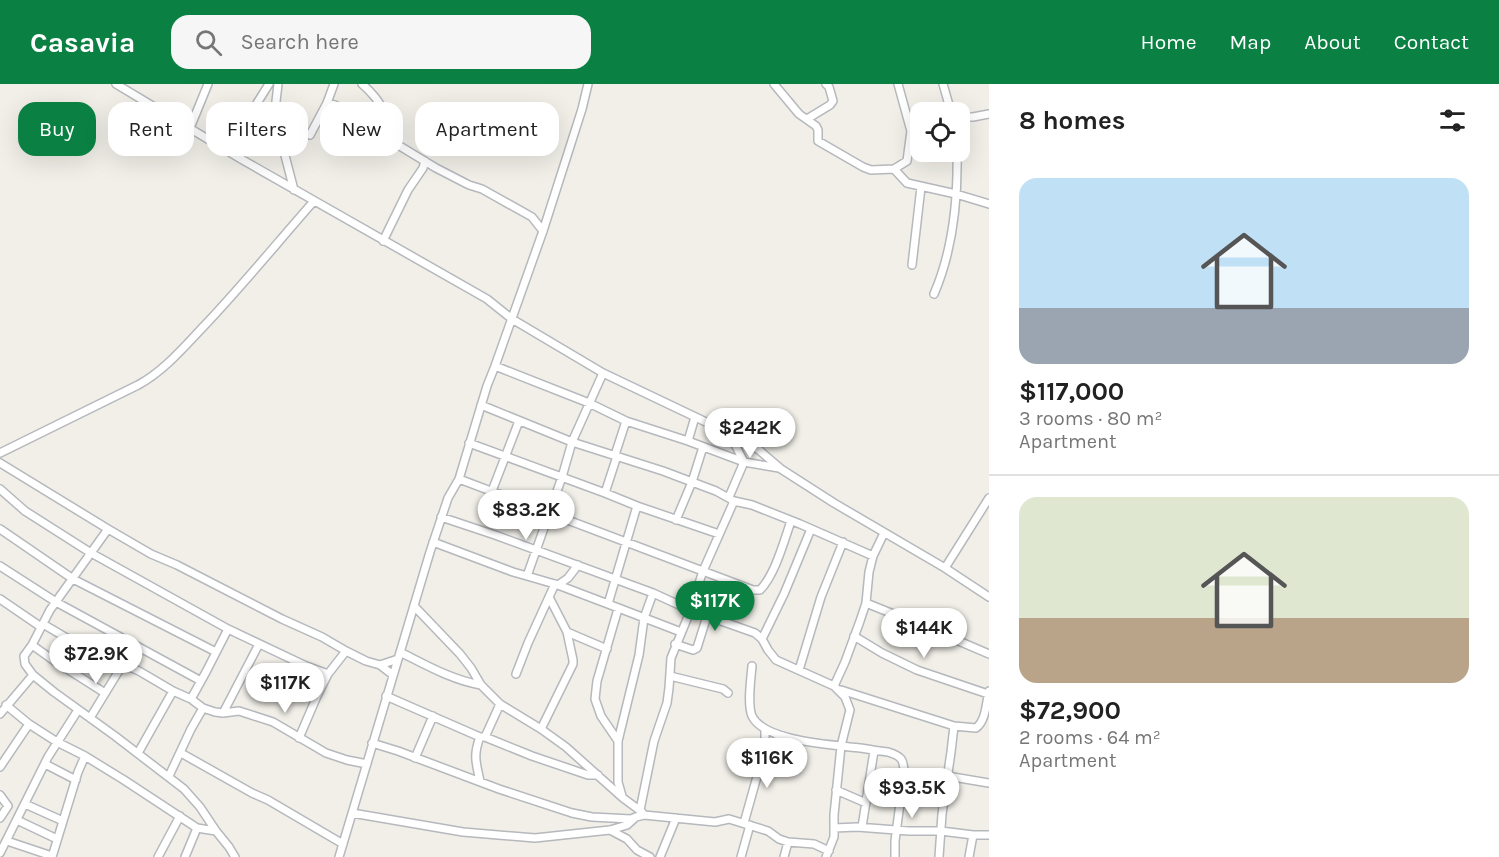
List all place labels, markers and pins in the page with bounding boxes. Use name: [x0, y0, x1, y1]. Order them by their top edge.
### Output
pin: $242K: [708, 408, 792, 459]
pin: $83.2K: [477, 490, 575, 541]
pin: $117K: [673, 581, 757, 632]
pin: $144K: [882, 608, 966, 659]
pin: $72.9K: [47, 634, 145, 685]
pin: $117K: [243, 663, 327, 714]
pin: $116K: [725, 738, 809, 789]
pin: $93.5K: [863, 768, 961, 819]

